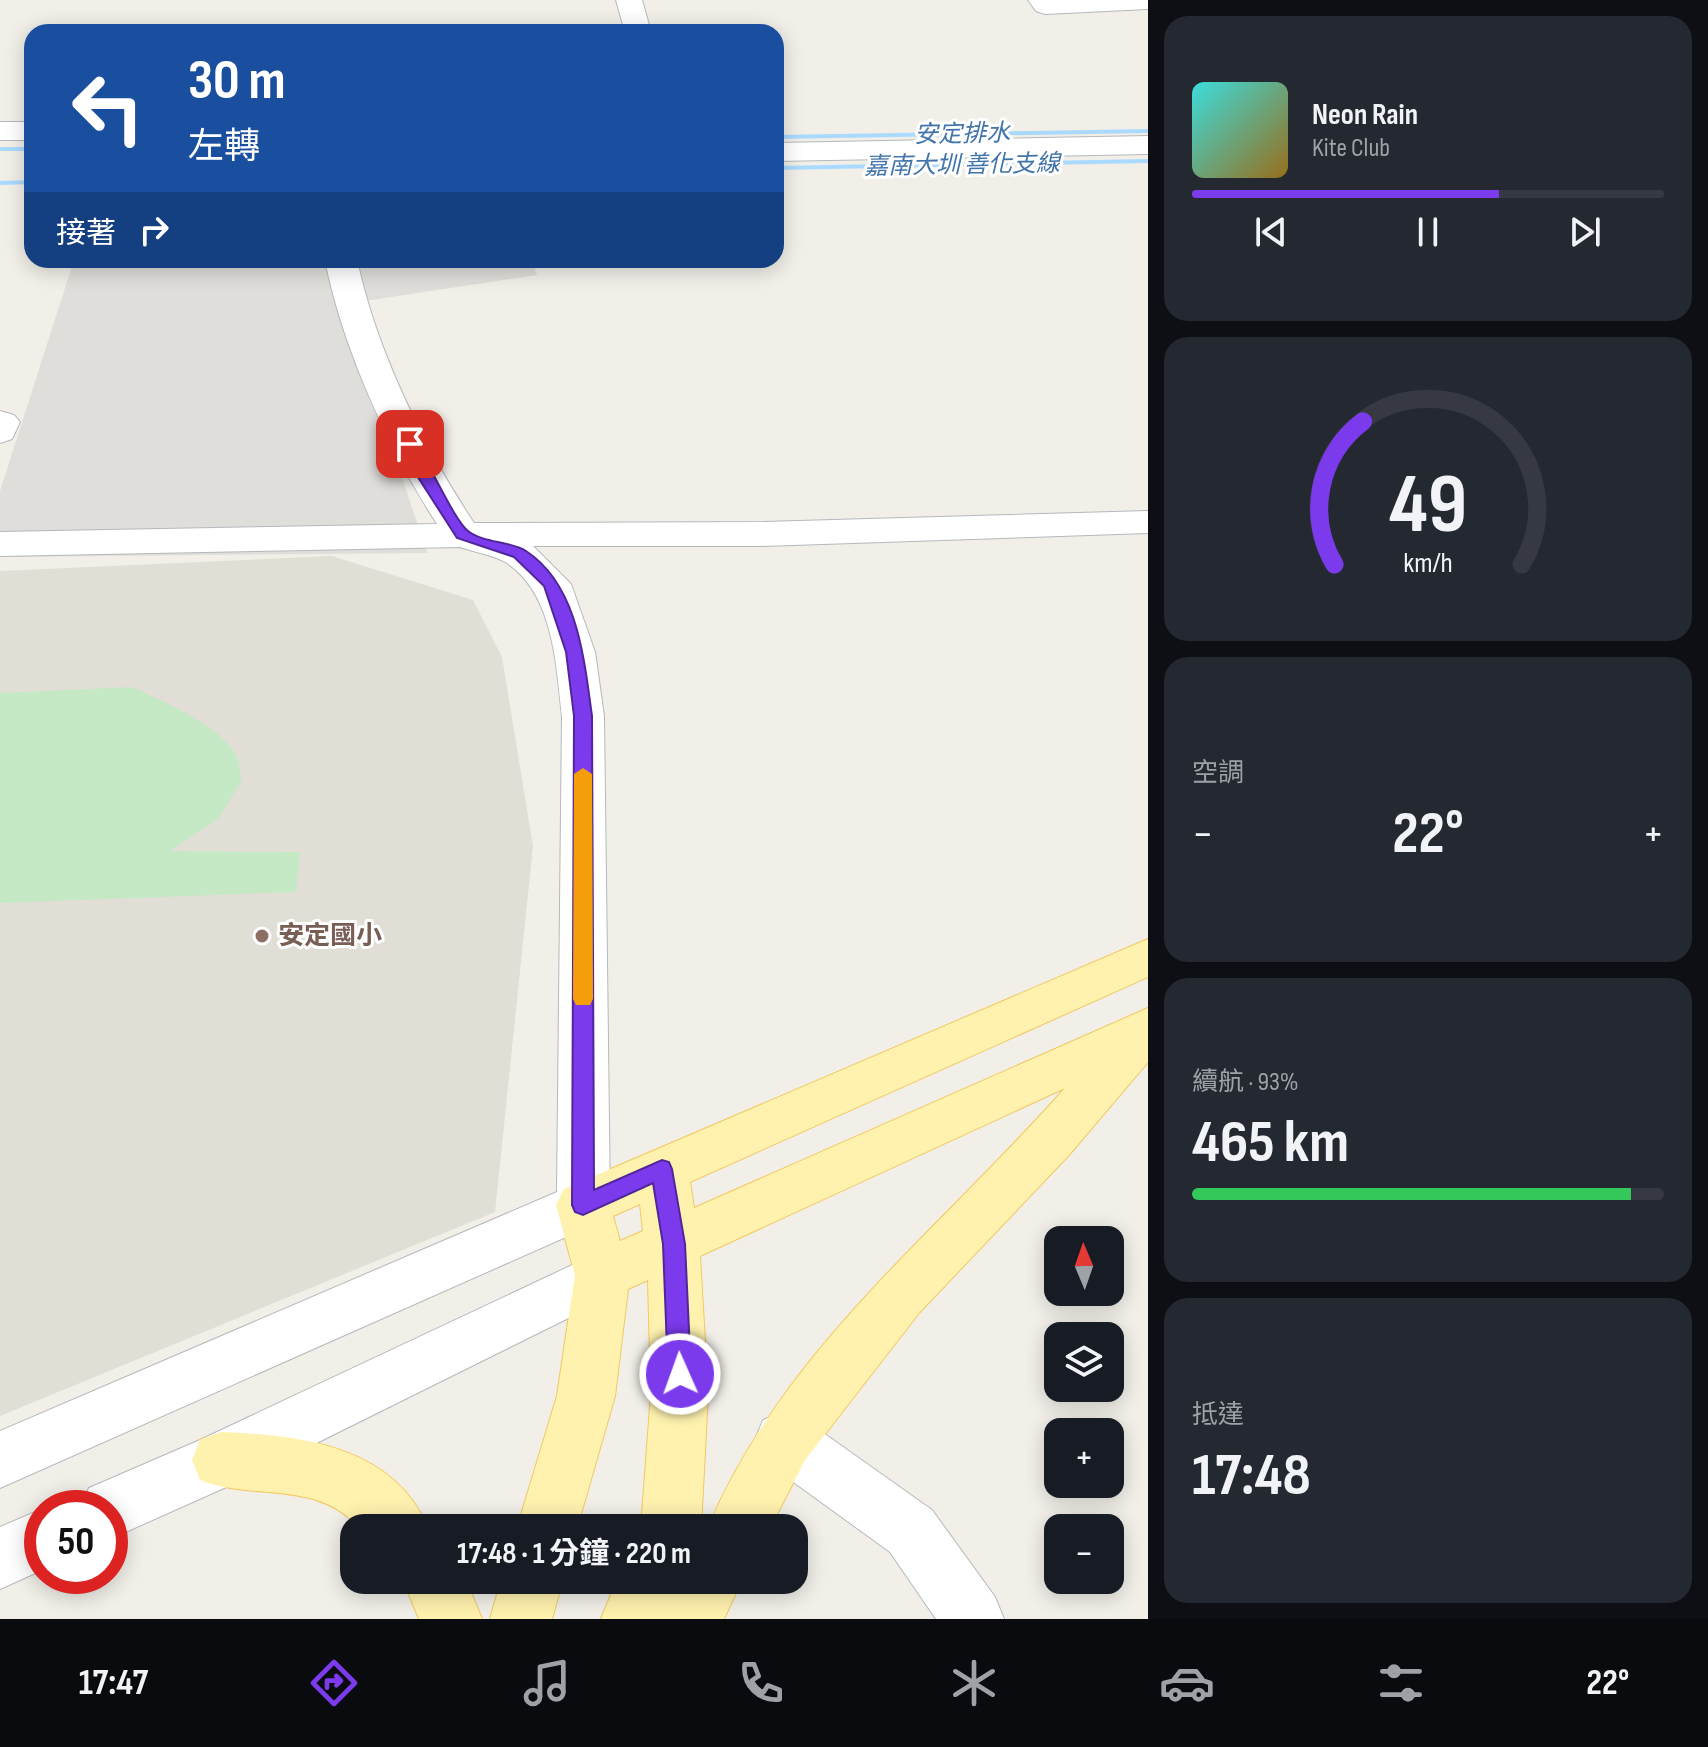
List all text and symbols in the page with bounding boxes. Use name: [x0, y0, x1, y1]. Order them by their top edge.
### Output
text: 30 m: [188, 48, 286, 115]
icon: left: [56, 56, 160, 160]
text: Neon Rain: [1312, 97, 1418, 133]
water label: 安定排水: [914, 119, 1011, 149]
text: 左轉: [188, 126, 260, 169]
text: Kite Club: [1312, 133, 1390, 164]
water label: 嘉南大圳 善化支線: [864, 149, 1063, 181]
icon: right: [132, 208, 176, 252]
icon: previous: [1249, 210, 1293, 254]
icon: pause: [1406, 210, 1450, 254]
icon: next: [1563, 210, 1607, 254]
text: 接著: [56, 216, 116, 252]
pin: [376, 410, 444, 478]
icon: arrive: [388, 422, 432, 466]
text: 49: [1389, 455, 1467, 555]
text: km/h: [1403, 546, 1453, 581]
text: 空調: [1192, 758, 1244, 789]
text: 22°: [1392, 798, 1464, 870]
text: −: [1192, 808, 1214, 861]
text: +: [1642, 808, 1664, 861]
place label: 安定國小: [278, 921, 382, 952]
marker: 安定國小: [253, 927, 271, 945]
text: 續航 · 93%: [1192, 1067, 1299, 1098]
text: 465 km: [1192, 1107, 1349, 1179]
north arrow: [1044, 1226, 1124, 1306]
map controls: [1044, 1226, 1124, 1594]
button: layers: [1044, 1322, 1124, 1402]
position arrow: [638, 1332, 722, 1416]
text: 抵達: [1192, 1400, 1244, 1431]
button: +: [1044, 1418, 1124, 1498]
text: 17:48: [1192, 1440, 1311, 1512]
speed limit sign: 50: [24, 1490, 128, 1594]
button: −: [1044, 1514, 1124, 1594]
text: 17:48 · 1 分鐘 · 220 m: [457, 1536, 691, 1572]
icon: directions: [306, 1655, 362, 1711]
icon: music: [519, 1655, 575, 1711]
icon: phone: [733, 1655, 789, 1711]
icon: climate: [946, 1655, 1002, 1711]
icon: car: [1159, 1655, 1215, 1711]
icon: filters: [1373, 1655, 1429, 1711]
text: 17:47: [79, 1662, 148, 1705]
text: 22°: [1586, 1662, 1629, 1705]

